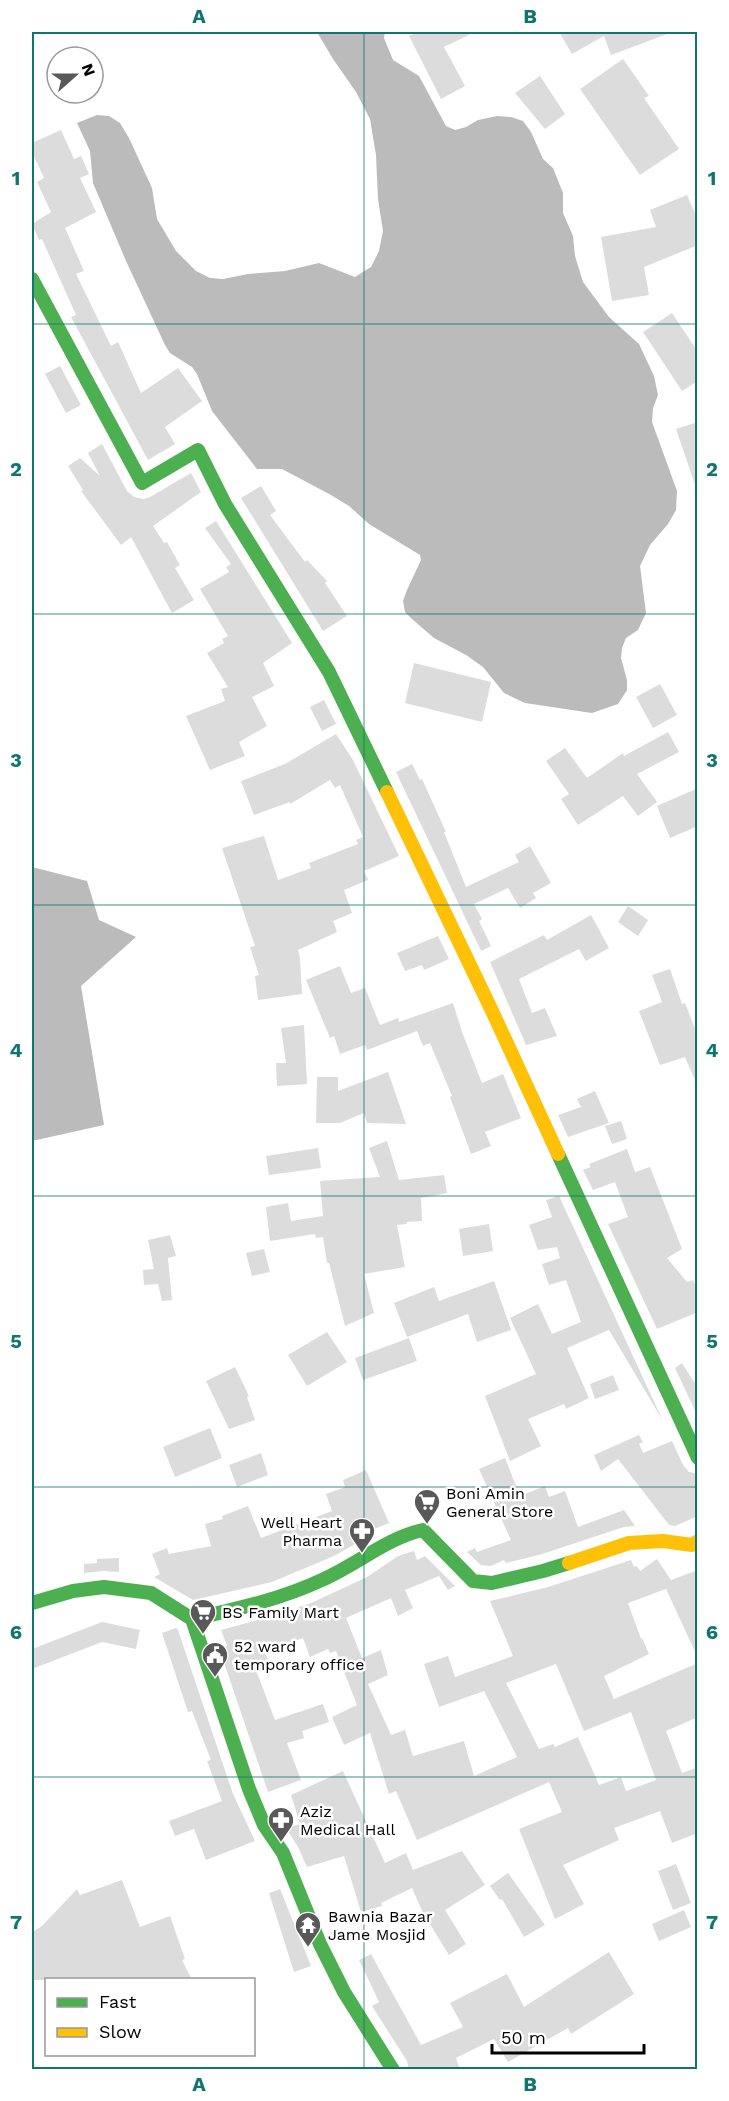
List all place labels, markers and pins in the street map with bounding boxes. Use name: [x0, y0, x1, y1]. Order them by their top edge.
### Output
place label: Boni Amin General Store: [446, 1484, 553, 1521]
supermarket icon: Boni Amin General Store: [412, 1487, 442, 1525]
place label: Well Heart Pharma: [261, 1513, 342, 1550]
pharmacy icon: Well Heart Pharma: [347, 1516, 377, 1554]
supermarket icon: BS Family Mart: [188, 1597, 218, 1635]
place label: BS Family Mart: [222, 1603, 339, 1622]
place label: 52 ward temporary office: [234, 1637, 365, 1674]
public building icon: 52 ward temporary office: [200, 1640, 230, 1678]
place label: Aziz Medical Hall: [300, 1802, 395, 1839]
pharmacy icon: Aziz Medical Hall: [266, 1805, 296, 1843]
place label: Bawnia Bazar Jame Mosjid: [328, 1907, 433, 1944]
temple icon: Bawnia Bazar Jame Mosjid: [293, 1910, 323, 1948]

